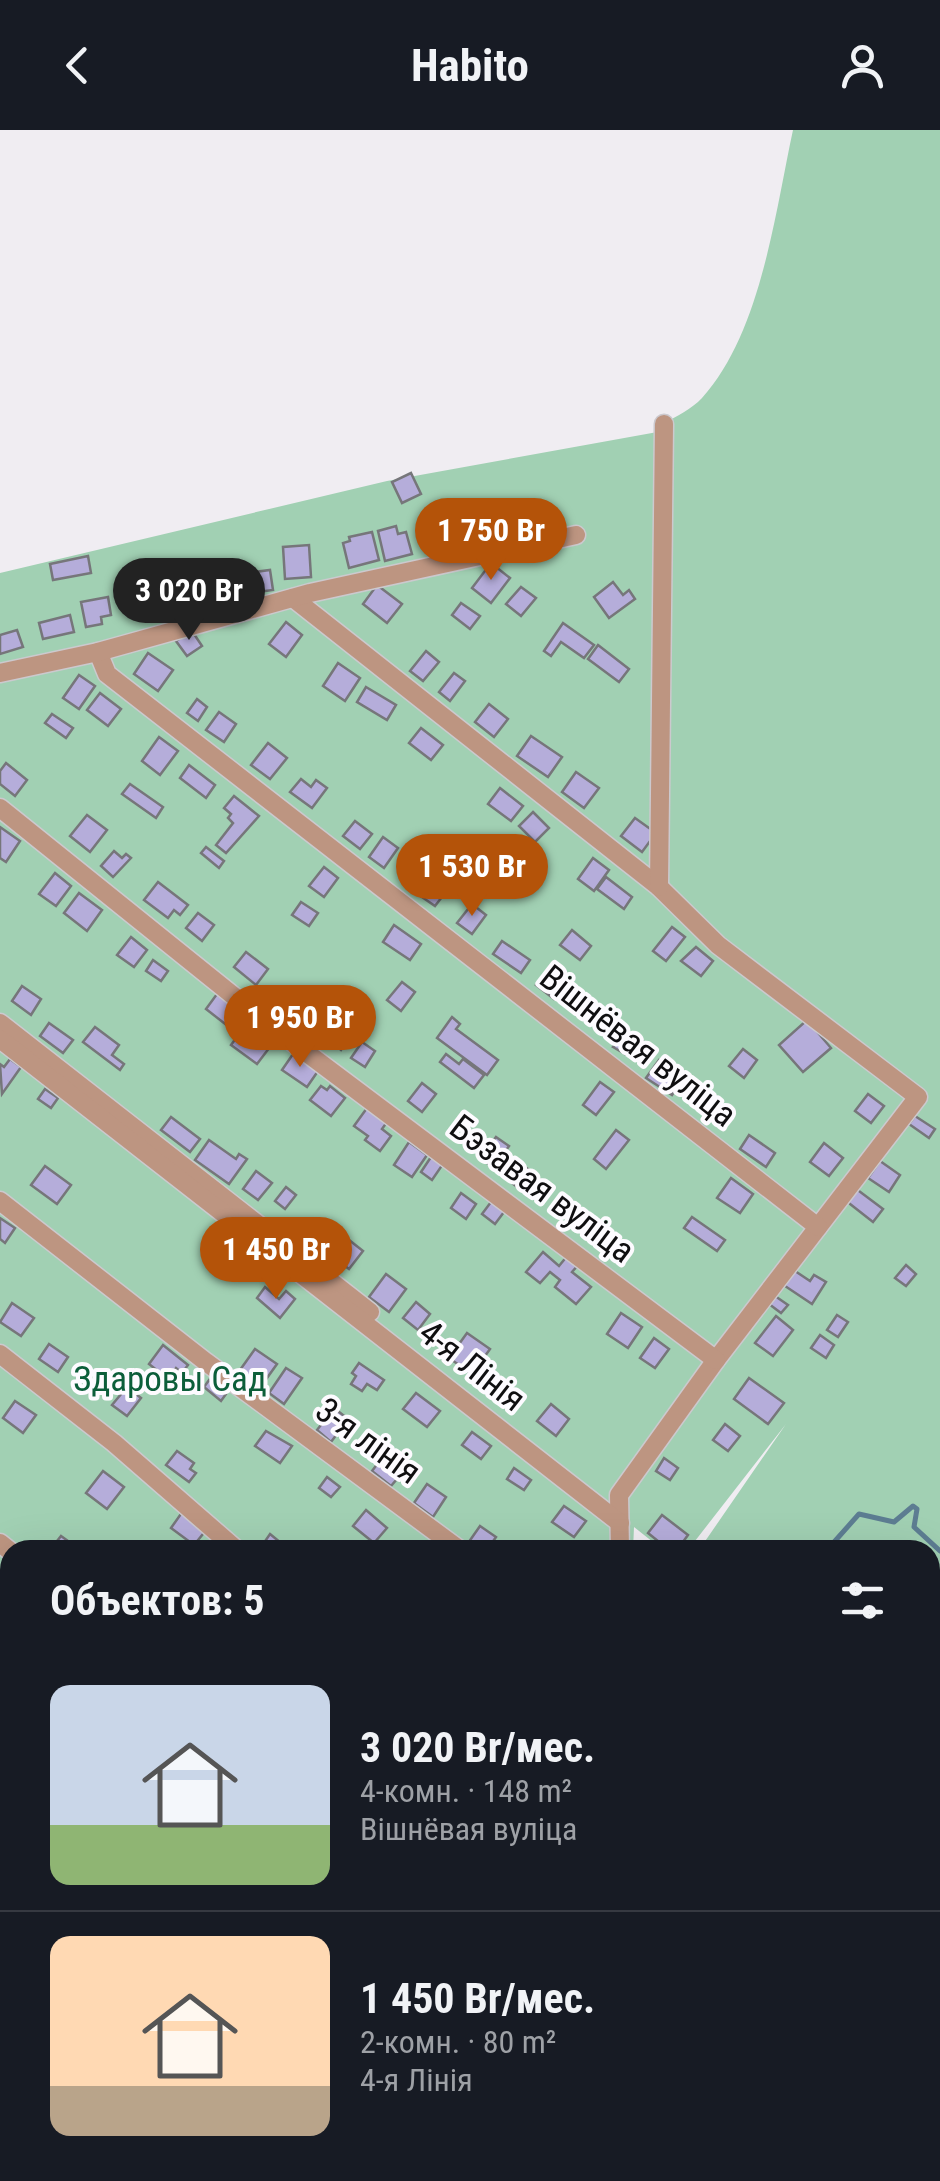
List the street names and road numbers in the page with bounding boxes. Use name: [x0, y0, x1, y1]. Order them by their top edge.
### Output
street label: Вішнёвая вуліца: [532, 957, 744, 1135]
street label: Бэзавая вуліца: [442, 1106, 642, 1272]
street label: 4-я Лінія: [411, 1312, 533, 1420]
street label: 3-я лінія: [308, 1389, 428, 1493]

